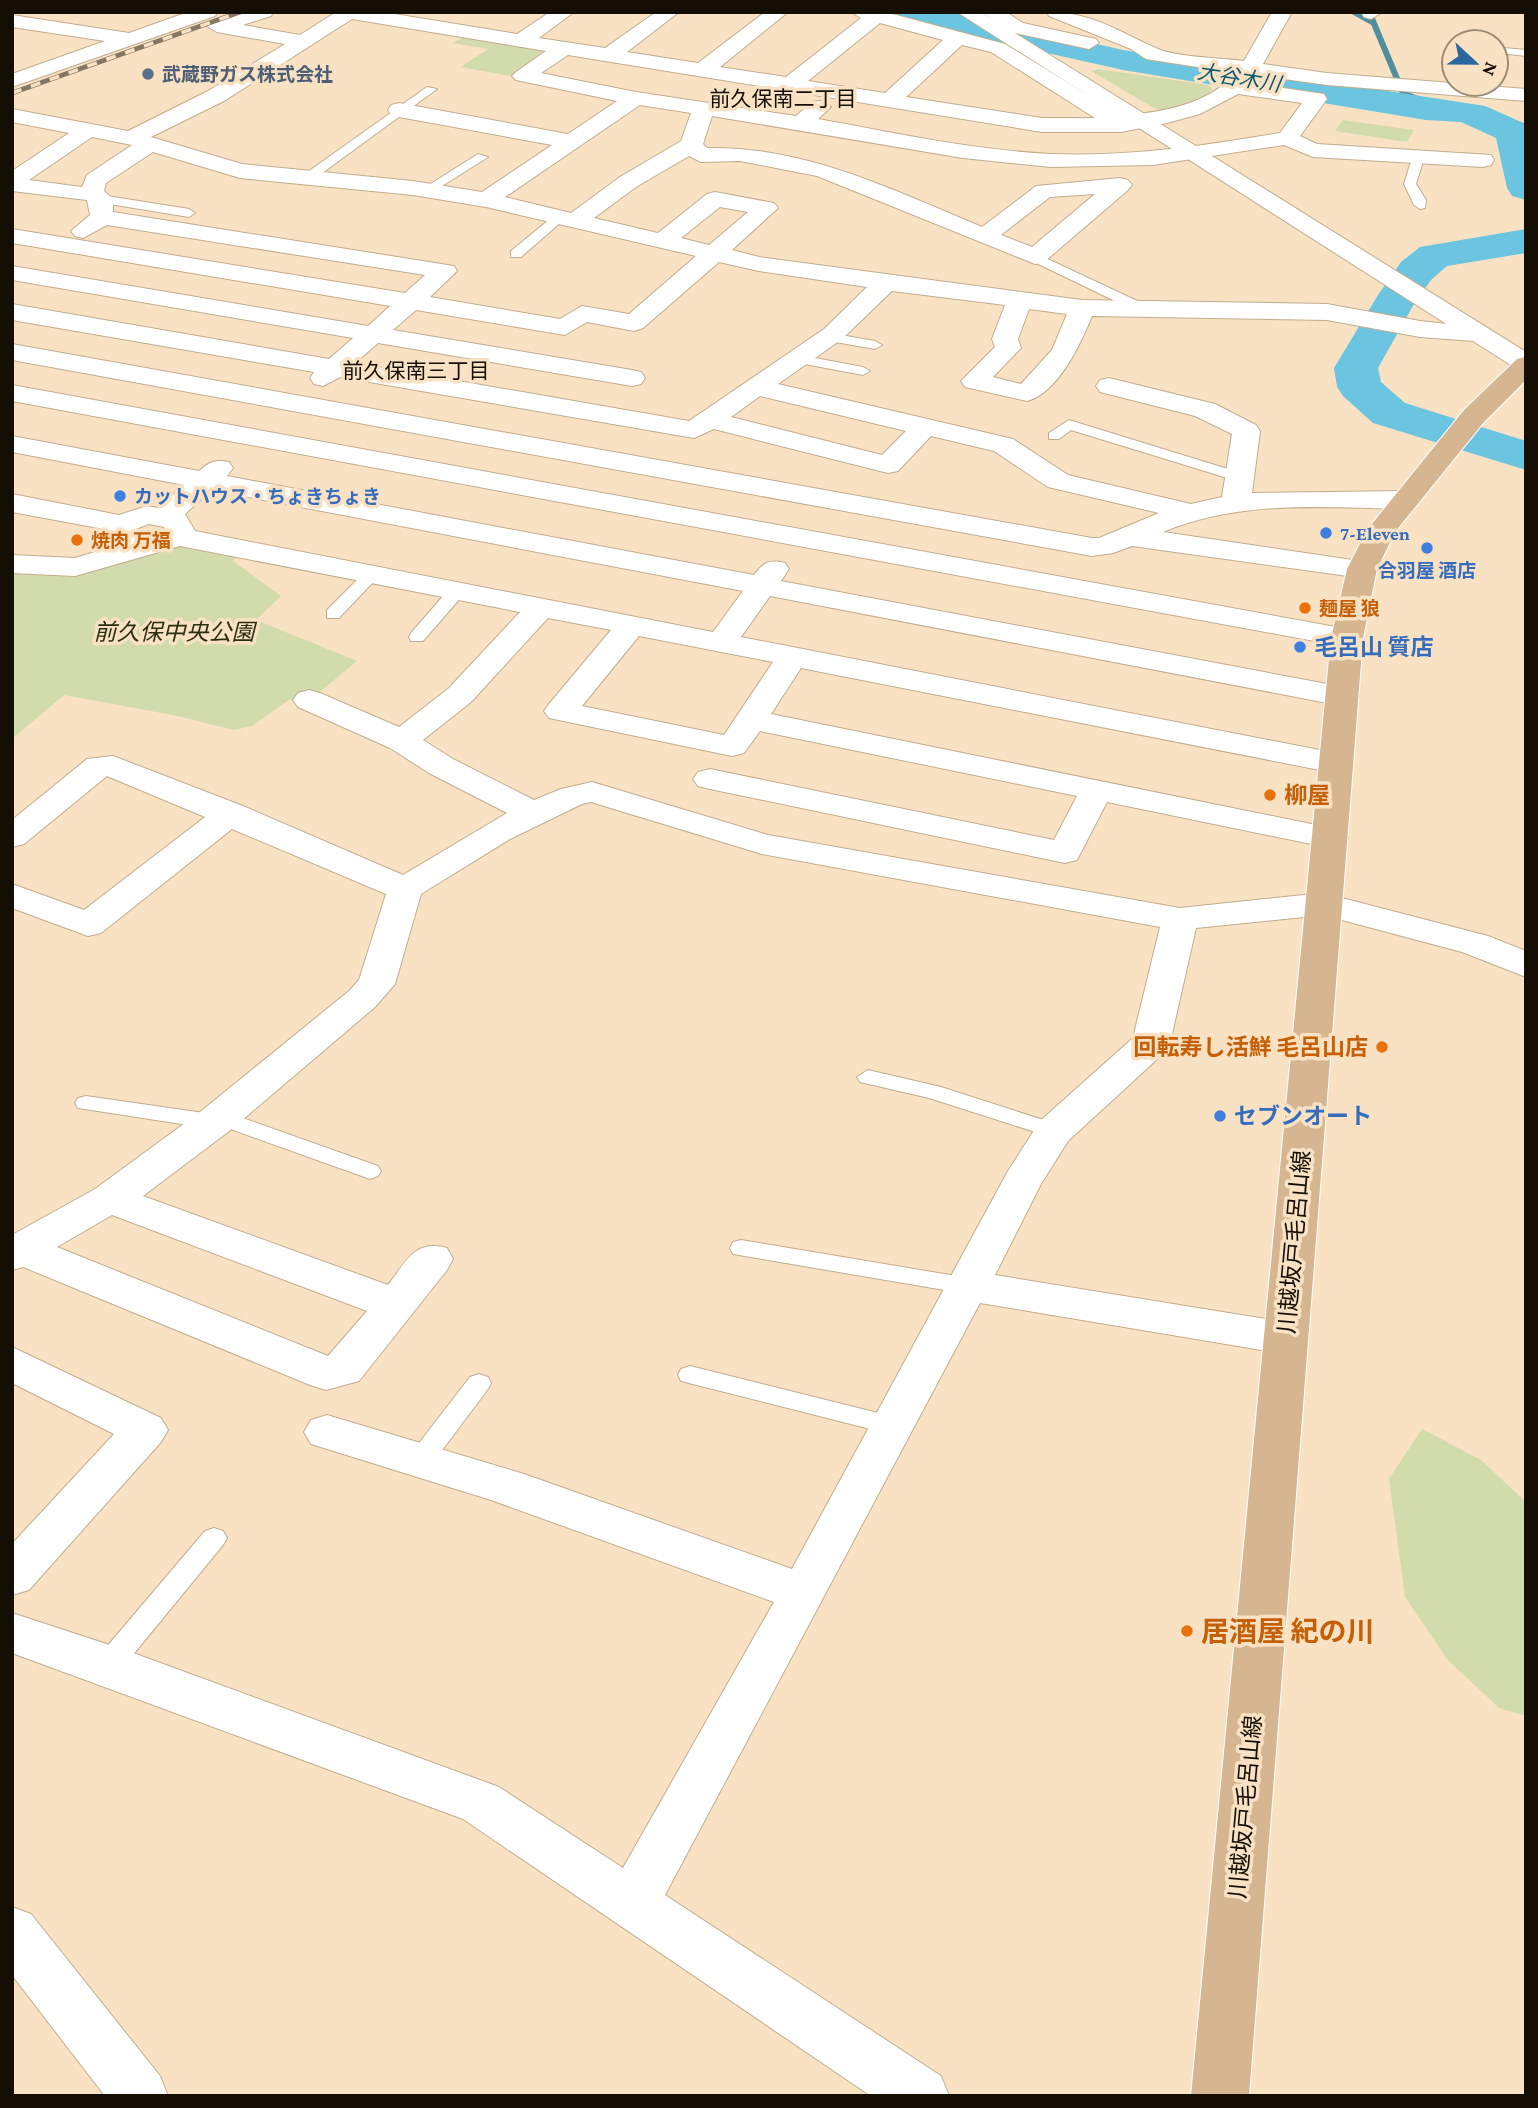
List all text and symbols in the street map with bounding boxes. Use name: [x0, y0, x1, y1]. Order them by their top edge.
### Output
north arrow: [1440, 28, 1510, 98]
text: N: [1478, 59, 1502, 79]
water label: 大谷木川: [1196, 60, 1284, 97]
place label: 武蔵野ガス株式会社: [162, 64, 333, 85]
marker: 武蔵野ガス株式会社: [140, 66, 156, 82]
district label: 前久保南二丁目: [710, 87, 857, 111]
district label: 前久保南三丁目: [343, 359, 490, 383]
place label: カットハウス・ちょきちょき: [134, 486, 381, 507]
marker: カットハウス・ちょきちょき: [112, 488, 128, 504]
place label: 7-Eleven: [1340, 523, 1410, 544]
marker: 7-Eleven: [1318, 525, 1334, 541]
place label: 焼肉 万福: [91, 530, 171, 551]
marker: 焼肉 万福: [69, 532, 85, 548]
marker: 合羽屋 酒店: [1419, 540, 1435, 556]
place label: 合羽屋 酒店: [1378, 560, 1476, 581]
place label: 麺屋 狼: [1319, 598, 1380, 619]
marker: 麺屋 狼: [1297, 600, 1313, 616]
park label: 前久保中央公園: [94, 619, 258, 645]
place label: 毛呂山 質店: [1314, 634, 1433, 660]
marker: 毛呂山 質店: [1292, 639, 1308, 655]
place label: 柳屋: [1284, 782, 1330, 808]
marker: 柳屋: [1262, 787, 1278, 803]
place label: 回転寿し活鮮 毛呂山店: [1134, 1034, 1368, 1060]
marker: 回転寿し活鮮 毛呂山店: [1374, 1039, 1390, 1055]
place label: セブンオート: [1234, 1103, 1372, 1129]
marker: セブンオート: [1212, 1108, 1228, 1124]
street label: 川越坂戸毛呂山線: [1273, 1149, 1315, 1335]
place label: 居酒屋 紀の川: [1201, 1616, 1374, 1647]
marker: 居酒屋 紀の川: [1179, 1623, 1195, 1639]
street label: 川越坂戸毛呂山線: [1224, 1714, 1266, 1900]

